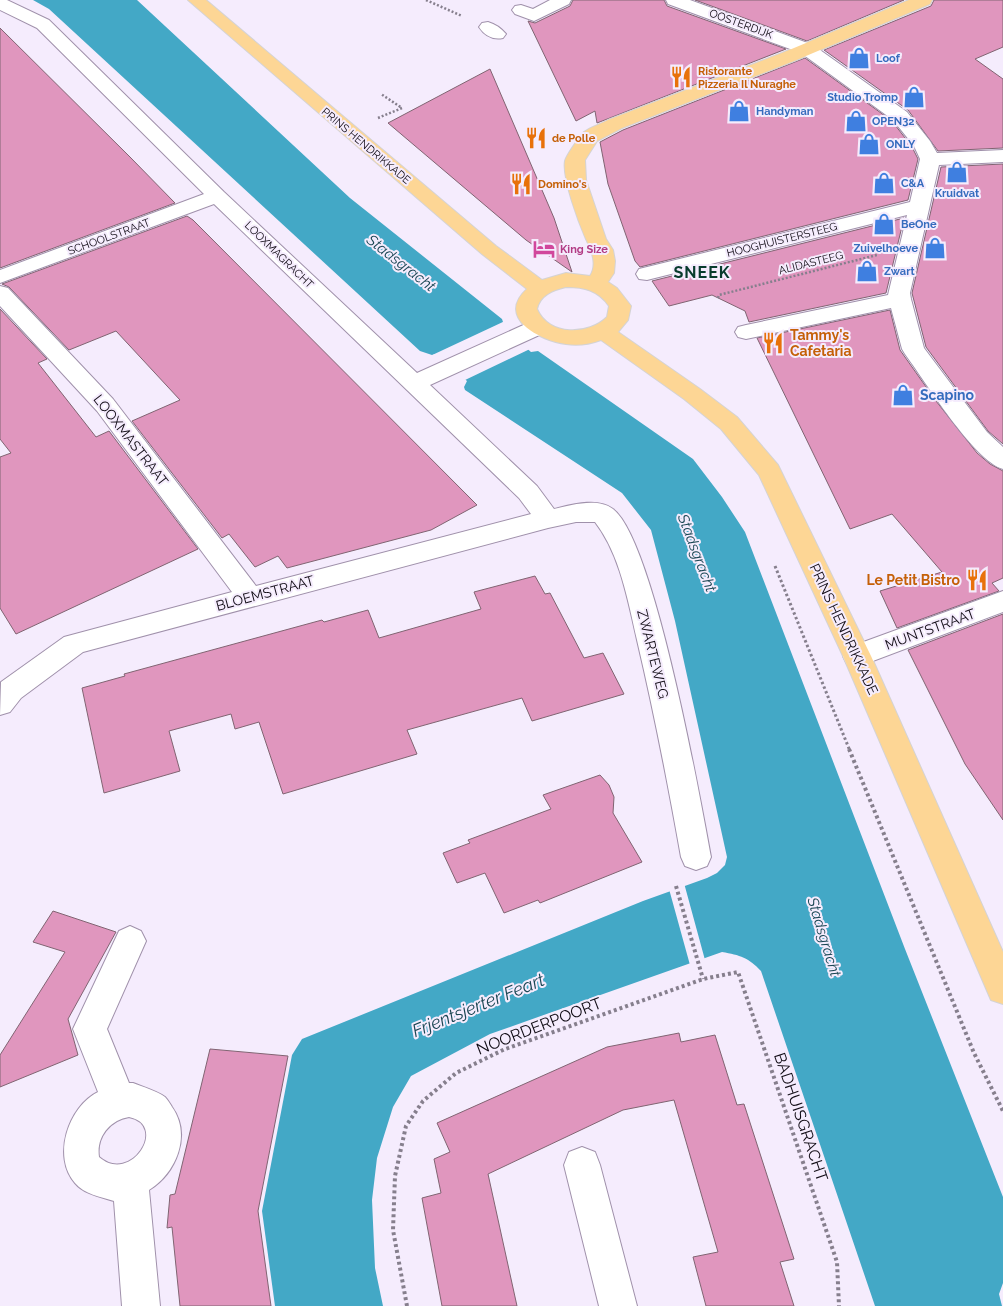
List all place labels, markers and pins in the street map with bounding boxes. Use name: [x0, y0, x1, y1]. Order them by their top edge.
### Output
shop icon: Loof: [846, 45, 872, 71]
place label: Loof: [876, 52, 901, 65]
restaurant icon: Ristorante Pizzeria Il Nuraghe: [668, 64, 694, 90]
place label: Ristorante Pizzeria Il Nuraghe: [698, 65, 796, 91]
shop icon: Studio Tromp: [901, 84, 927, 110]
place label: Studio Tromp: [827, 91, 898, 104]
shop icon: Handyman: [726, 98, 752, 124]
place label: Handyman: [756, 105, 814, 118]
shop icon: OPEN32: [843, 108, 869, 134]
place label: OPEN32: [872, 115, 915, 128]
restaurant icon: de Polle: [523, 125, 549, 151]
shop icon: ONLY: [856, 131, 882, 157]
place label: de Polle: [552, 132, 596, 145]
place label: ONLY: [886, 138, 916, 151]
shop icon: Kruidvat: [944, 159, 970, 185]
shop icon: C&A: [871, 170, 897, 196]
restaurant icon: Domino's: [508, 171, 534, 197]
place label: C&A: [901, 177, 925, 190]
place label: Domino's: [538, 178, 587, 191]
place label: Kruidvat: [935, 187, 980, 200]
shop icon: BeOne: [871, 211, 897, 237]
place label: BeOne: [901, 218, 937, 231]
shop icon: Zuivelhoeve: [922, 235, 948, 261]
hotel icon: King Size: [531, 236, 557, 262]
place label: Zuivelhoeve: [854, 242, 918, 255]
place label: King Size: [560, 243, 608, 256]
shop icon: Zwart: [854, 258, 880, 284]
place label: Zwart: [884, 265, 915, 278]
place label: Tammy's Cafetaria: [790, 327, 851, 359]
restaurant icon: Tammy's Cafetaria: [760, 330, 786, 356]
shop icon: Scapino: [890, 382, 916, 408]
place label: Scapino: [920, 387, 974, 403]
restaurant icon: Le Petit Bistro: [964, 567, 990, 593]
place label: Le Petit Bistro: [866, 572, 961, 588]

